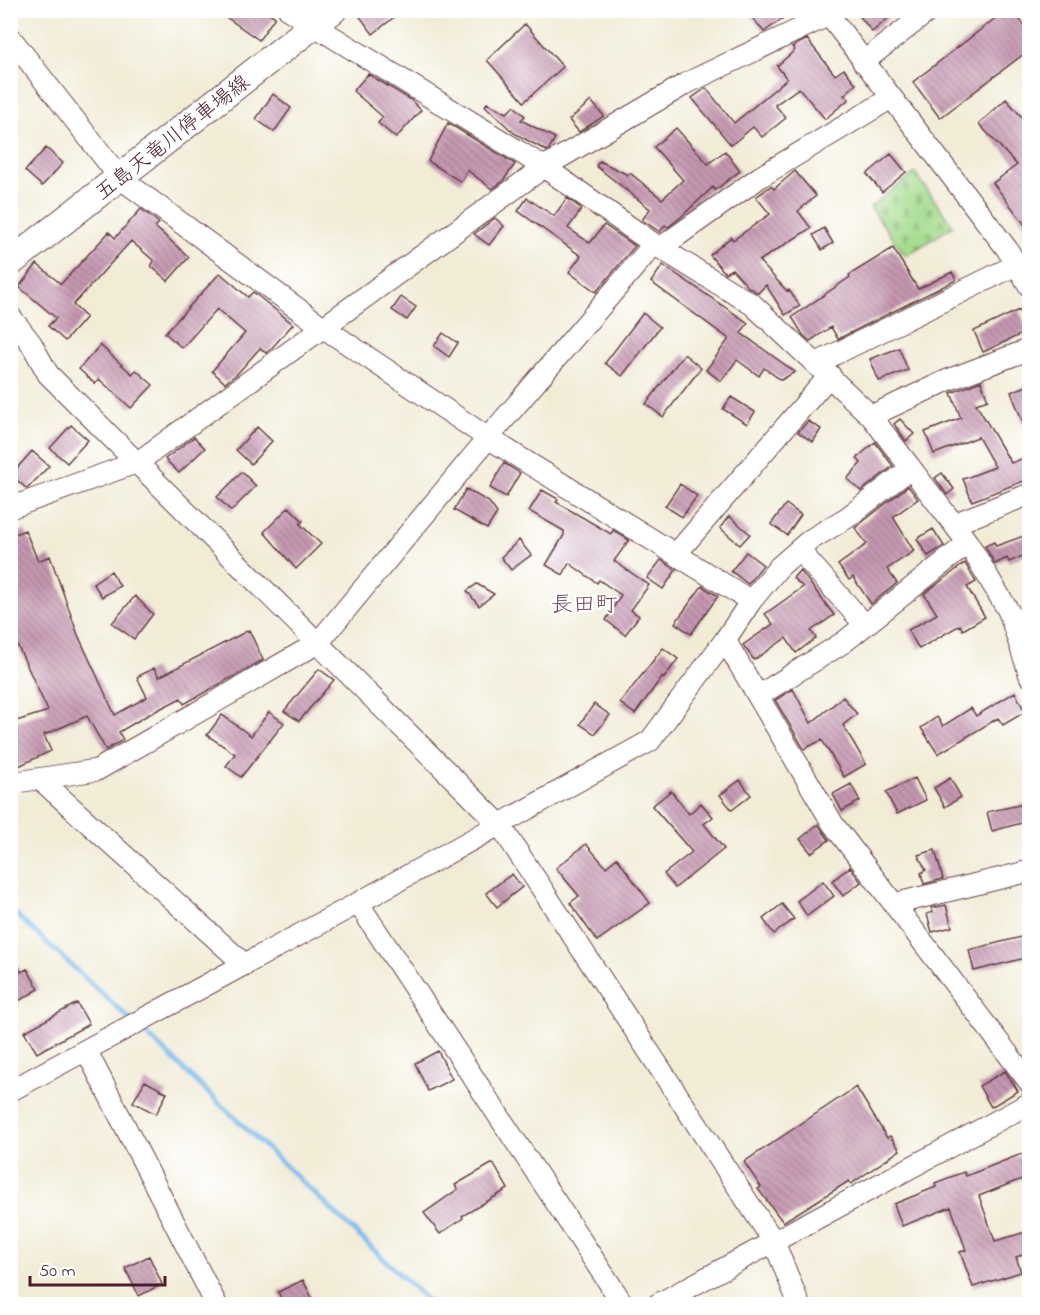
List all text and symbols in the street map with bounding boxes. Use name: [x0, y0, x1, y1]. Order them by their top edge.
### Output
street label: 五島天竜川停車場線: [90, 69, 257, 209]
district label: 長田町: [551, 590, 617, 622]
scale bar: [30, 1249, 165, 1287]
text: 50 m: [39, 1259, 76, 1285]

